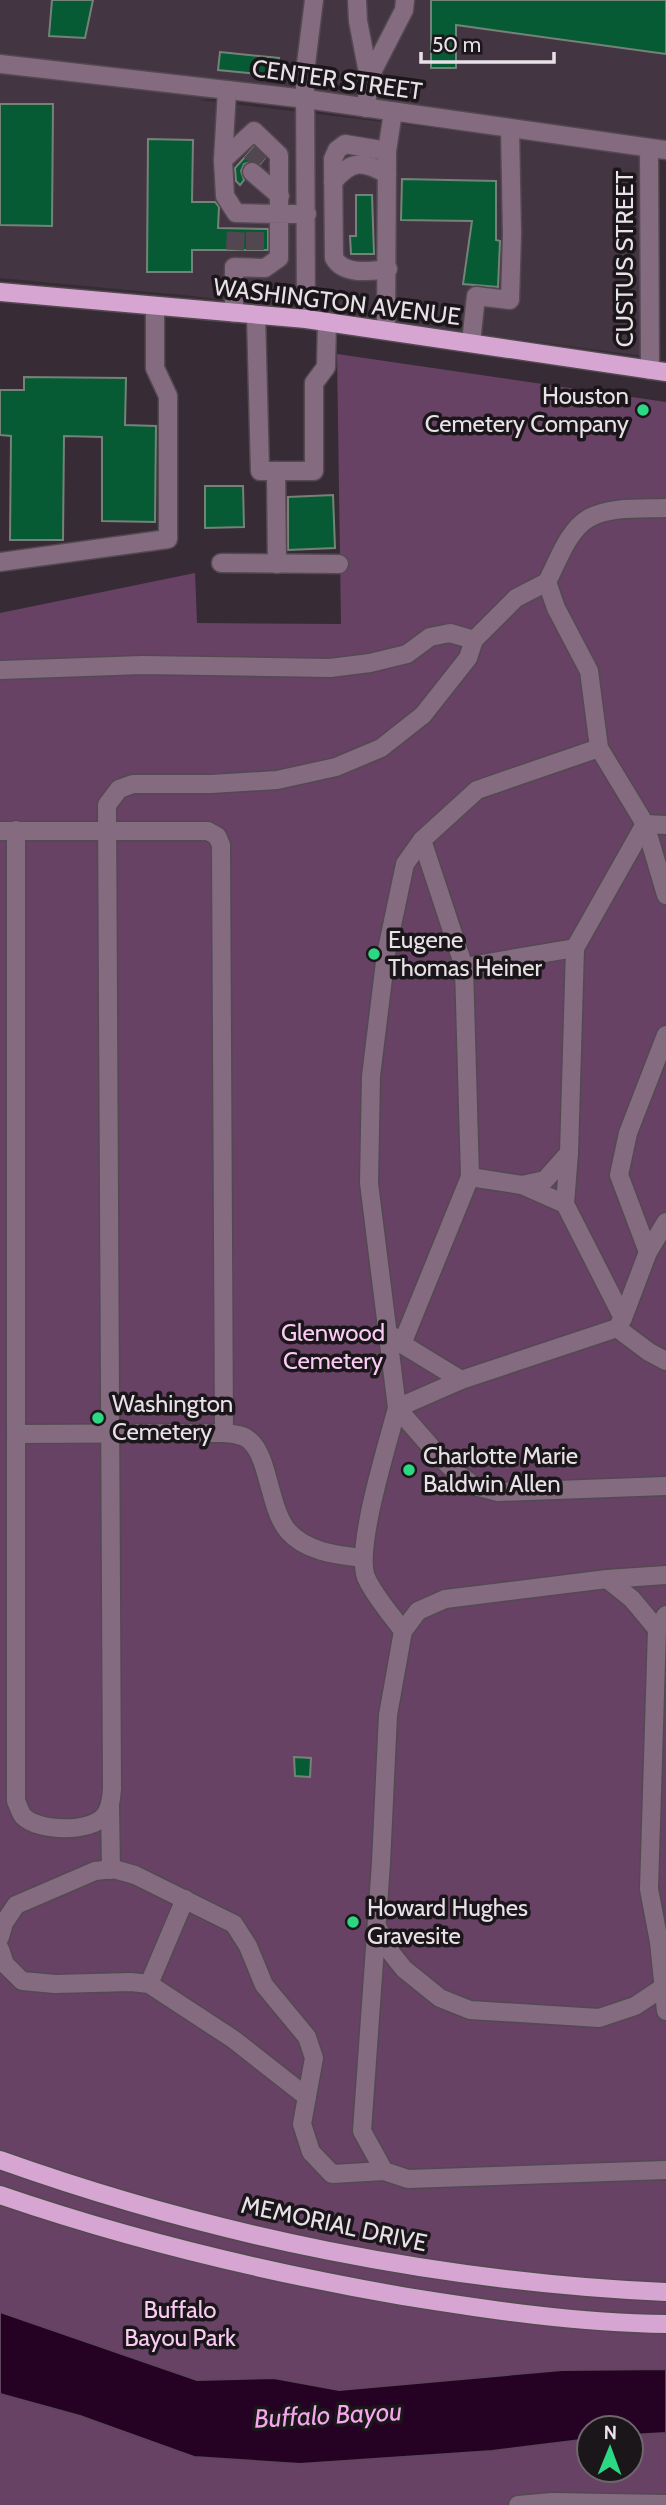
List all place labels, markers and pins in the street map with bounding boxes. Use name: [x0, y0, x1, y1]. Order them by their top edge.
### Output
place label: Houston Cemetery Company: [425, 381, 629, 438]
marker: Houston Cemetery Company: [635, 402, 651, 418]
place label: Eugene Thomas Heiner: [388, 925, 542, 982]
marker: Eugene Thomas Heiner: [366, 946, 382, 962]
place label: Washington Cemetery: [112, 1389, 233, 1446]
marker: Washington Cemetery: [90, 1410, 106, 1426]
place label: Charlotte Marie Baldwin Allen: [423, 1441, 578, 1498]
marker: Charlotte Marie Baldwin Allen: [401, 1462, 417, 1478]
place label: Howard Hughes Gravesite: [367, 1893, 528, 1950]
marker: Howard Hughes Gravesite: [345, 1914, 361, 1930]

